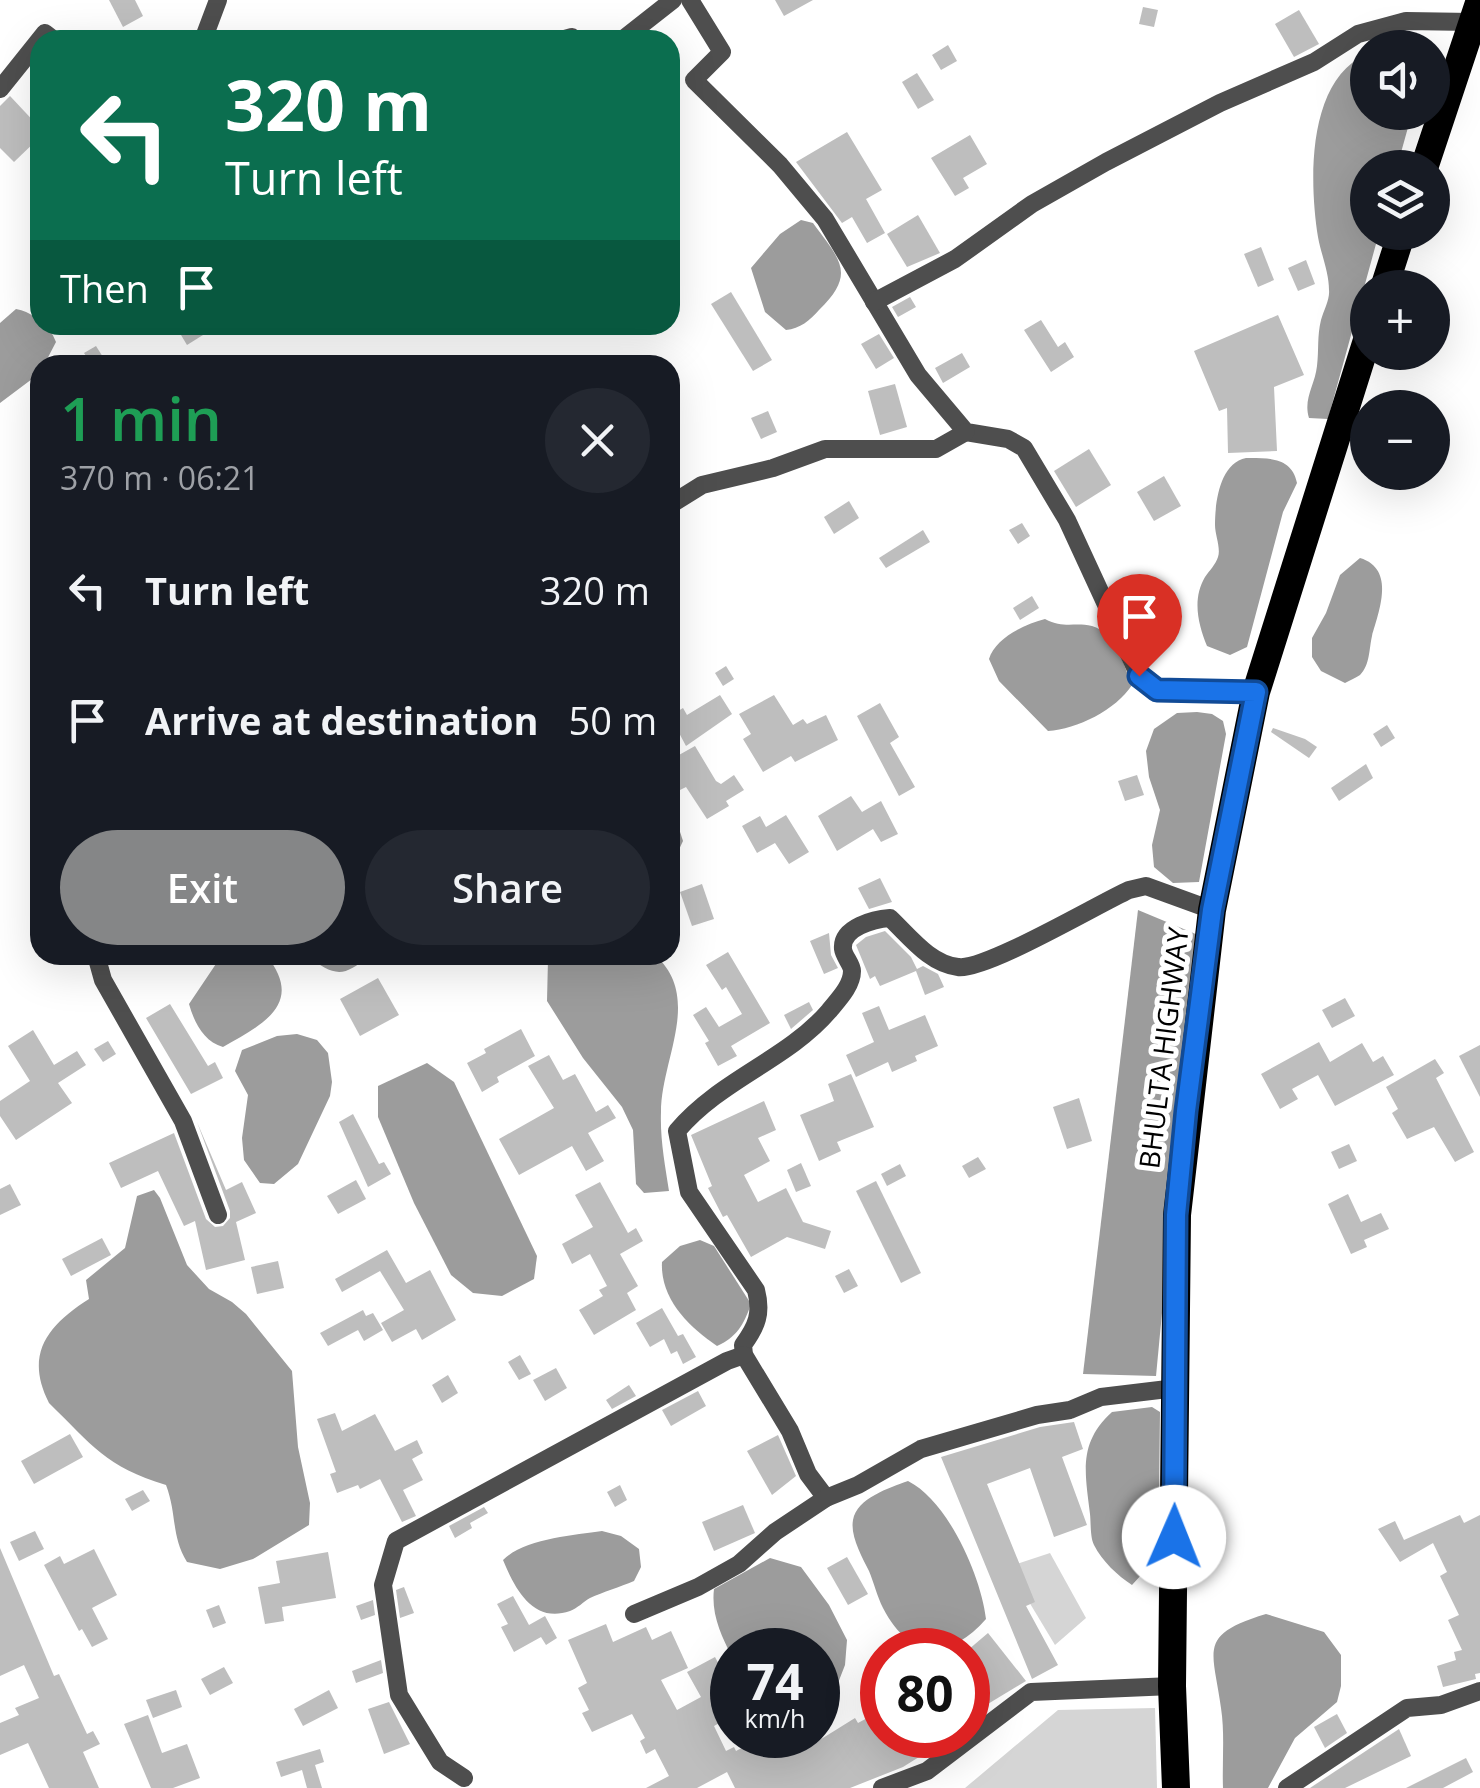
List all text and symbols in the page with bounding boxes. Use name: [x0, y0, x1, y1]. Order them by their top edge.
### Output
map controls: [1350, 30, 1450, 490]
button: sound: [1350, 30, 1450, 130]
text: 320 m: [225, 56, 432, 152]
icon: left: [60, 70, 190, 200]
text: Turn left: [225, 147, 403, 208]
button: layers: [1350, 150, 1450, 250]
icon: arrive: [169, 260, 224, 315]
text: Then: [60, 262, 149, 314]
button: +: [1350, 270, 1450, 370]
text: 1 min: [60, 377, 222, 459]
button: close: [545, 388, 650, 493]
button: −: [1350, 390, 1450, 490]
text: 370 m · 06:21: [60, 456, 259, 499]
icon: left: [60, 563, 115, 618]
text: Turn left: [145, 564, 309, 616]
text: 320 m: [540, 564, 650, 616]
pin: [1097, 574, 1182, 677]
icon: arrive: [1112, 589, 1167, 644]
icon: arrive: [60, 693, 115, 748]
text: Arrive at destination: [145, 694, 539, 746]
text: 50 m: [569, 694, 657, 746]
button: Exit: [60, 830, 345, 945]
button: Share: [365, 830, 650, 945]
street label: BHULTA HIGHWAY: [1129, 925, 1197, 1171]
position arrow: [1122, 1485, 1226, 1589]
speed limit sign: 80: [860, 1628, 990, 1758]
text: 74: [746, 1647, 804, 1715]
text: km/h: [745, 1701, 805, 1735]

